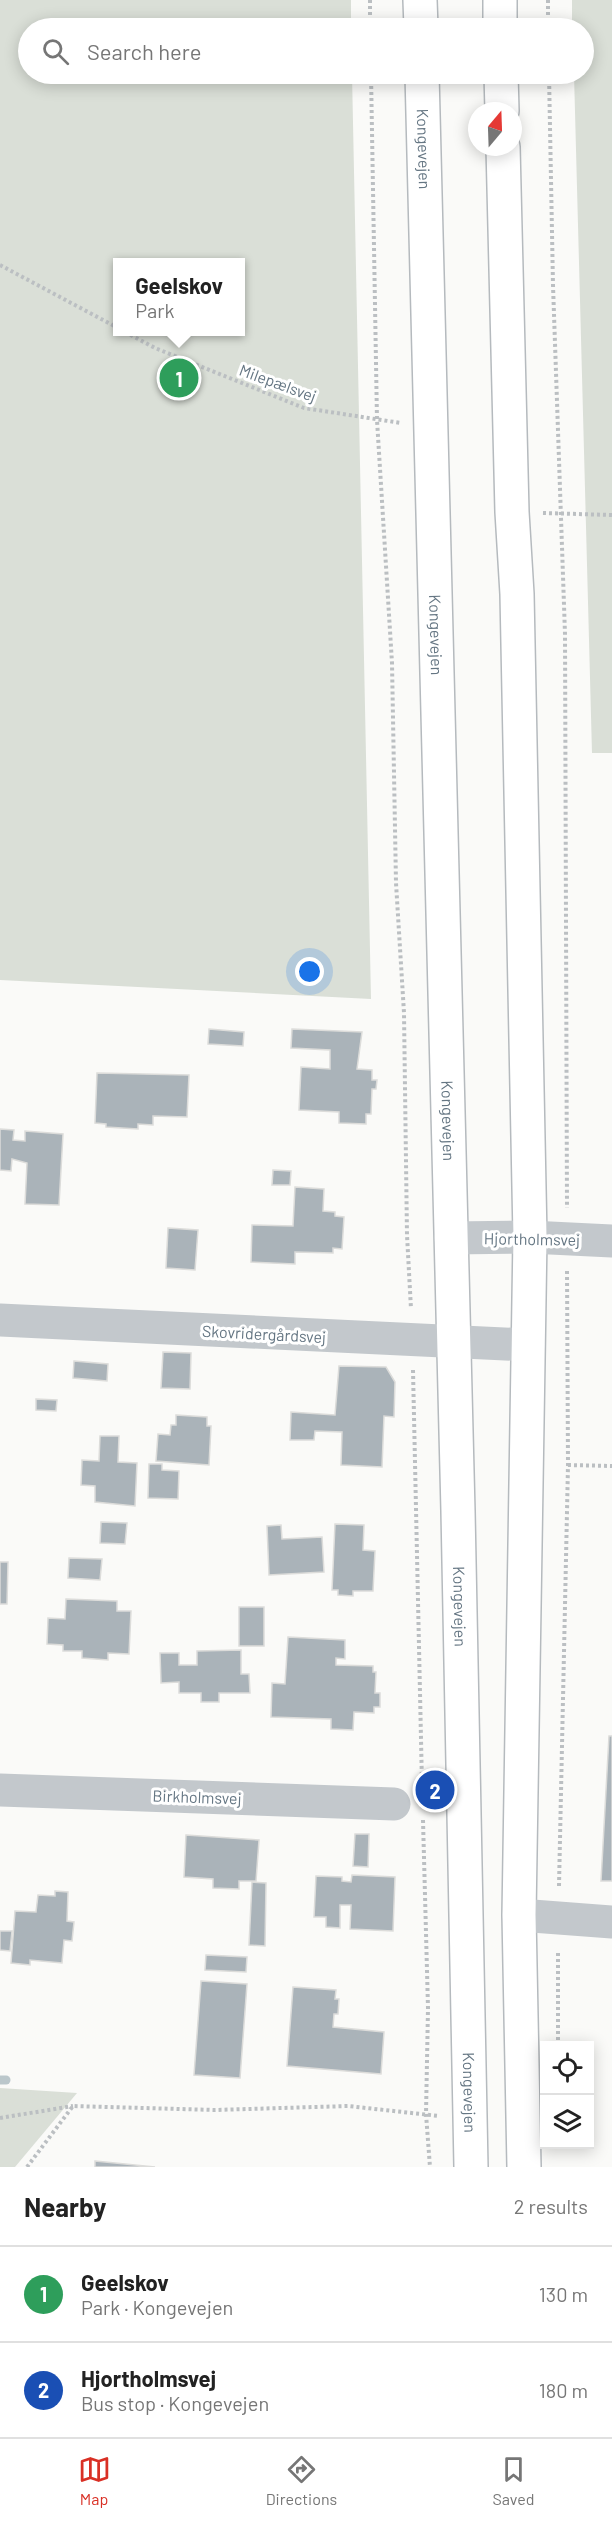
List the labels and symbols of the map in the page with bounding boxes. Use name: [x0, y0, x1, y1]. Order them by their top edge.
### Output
north arrow: [468, 102, 522, 156]
street label: Kongevejen: [414, 108, 435, 190]
pin: 1: [160, 356, 198, 400]
street label: Milepælsvej: [237, 360, 319, 405]
street label: Kongevejen: [426, 594, 447, 675]
your location: [295, 957, 324, 986]
street label: Kongevejen: [438, 1080, 459, 1161]
street label: Hjortholmsvej: [484, 1228, 580, 1249]
street label: Skovridergårdsvej: [202, 1321, 326, 1346]
street label: Kongevejen: [450, 1566, 471, 1647]
pin: 2: [416, 1768, 454, 1812]
street label: Birkholmsvej: [152, 1785, 242, 1808]
street label: Kongevejen: [460, 2052, 480, 2133]

